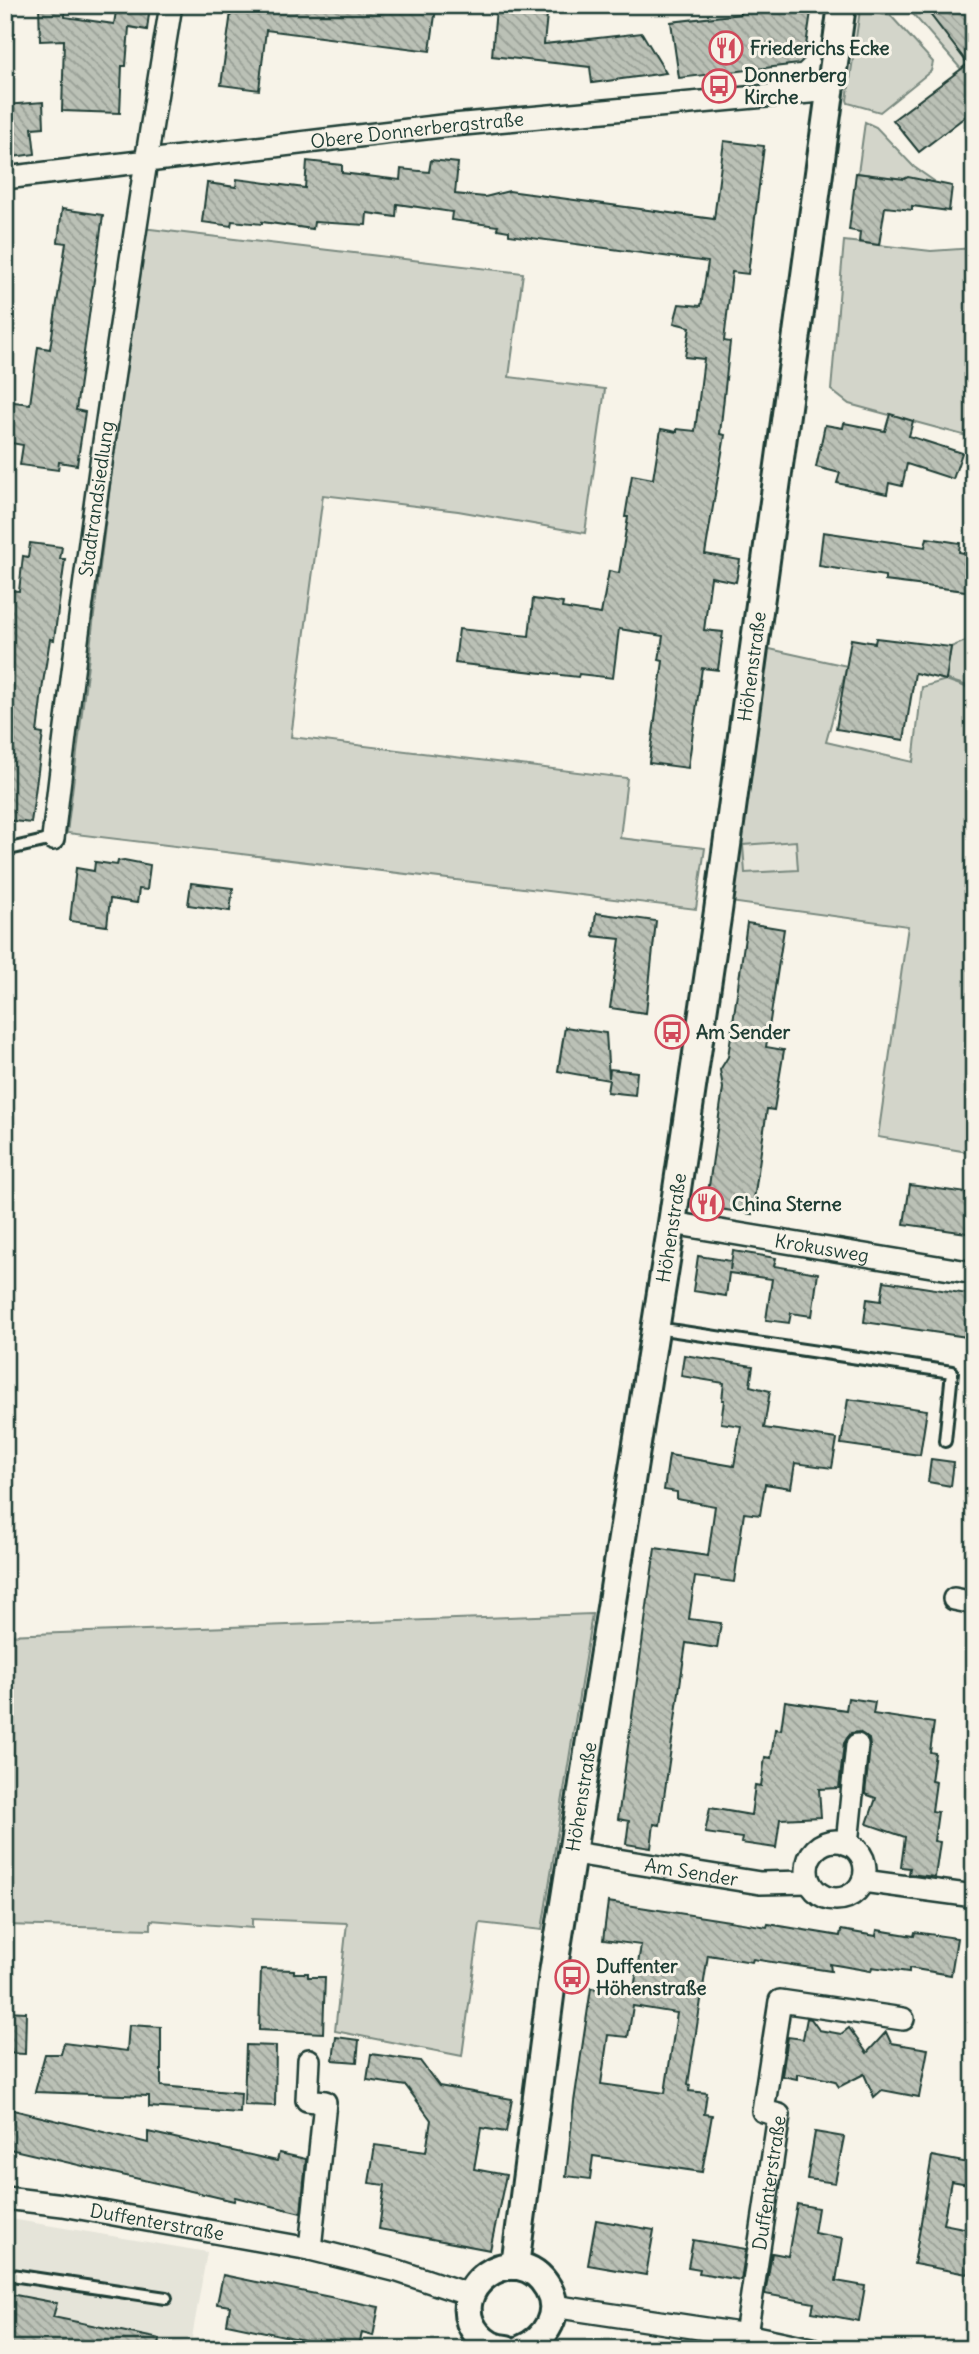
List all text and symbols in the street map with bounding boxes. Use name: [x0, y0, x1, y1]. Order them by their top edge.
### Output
restaurant icon: Friederichs Ecke: [707, 29, 745, 67]
place label: Friederichs Ecke: [750, 36, 890, 60]
place label: Donnerberg Kirche: [744, 63, 847, 109]
bus stop icon: Donnerberg Kirche: [700, 67, 738, 105]
street label: Obere Donnerbergstraße: [309, 106, 525, 154]
street label: Stadtrandsiedlung: [73, 419, 119, 578]
street label: Höhenstraße: [732, 610, 771, 723]
bus stop icon: Am Sender: [653, 1013, 691, 1051]
place label: Am Sender: [696, 1020, 791, 1044]
street label: Höhenstraße: [651, 1171, 691, 1284]
restaurant icon: China Sterne: [688, 1185, 726, 1223]
place label: China Sterne: [732, 1192, 842, 1216]
street label: Krokusweg: [773, 1228, 871, 1267]
street label: Höhenstraße: [560, 1740, 602, 1853]
street label: Am Sender: [643, 1853, 740, 1891]
place label: Duffenter Höhenstraße: [596, 1954, 707, 2000]
bus stop icon: Duffenter Höhenstraße: [553, 1958, 591, 1996]
street label: Duffenterstraße: [747, 2114, 791, 2252]
street label: Duffenterstraße: [88, 2198, 226, 2245]

